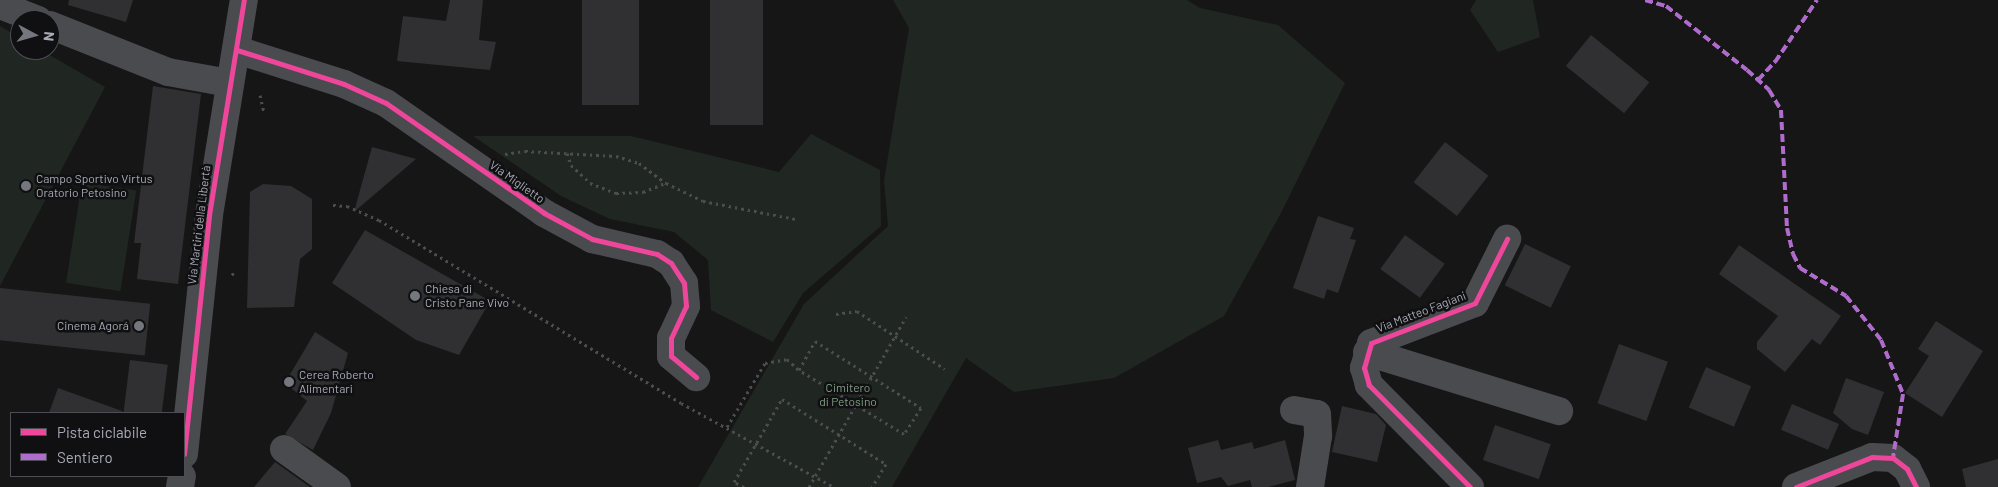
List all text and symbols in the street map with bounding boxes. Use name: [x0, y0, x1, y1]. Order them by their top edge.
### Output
north arrow: [10, 10, 60, 60]
text: N: [40, 31, 58, 42]
street label: Via Miglietto: [487, 158, 547, 206]
street label: Via Martiri della Libertà: [185, 165, 213, 285]
place label: Campo Sportivo Virtus Oratorio Petosino: [36, 172, 152, 200]
marker: Campo Sportivo Virtus Oratorio Petosino: [20, 180, 32, 192]
place label: Chiesa di Cristo Pane Vivo: [425, 282, 509, 310]
street label: Via Matteo Fagiani: [1374, 288, 1468, 336]
marker: Chiesa di Cristo Pane Vivo: [409, 290, 421, 302]
place label: Cinema Agorá: [57, 319, 129, 333]
marker: Cinema Agorá: [133, 320, 145, 332]
place label: Cerea Roberto Alimentari: [299, 368, 374, 396]
marker: Cerea Roberto Alimentari: [283, 376, 295, 388]
park label: Cimitero di Petosino: [819, 381, 877, 409]
legend: [10, 412, 185, 477]
text: Pista ciclabile: [57, 423, 147, 441]
text: Sentiero: [57, 448, 113, 466]

